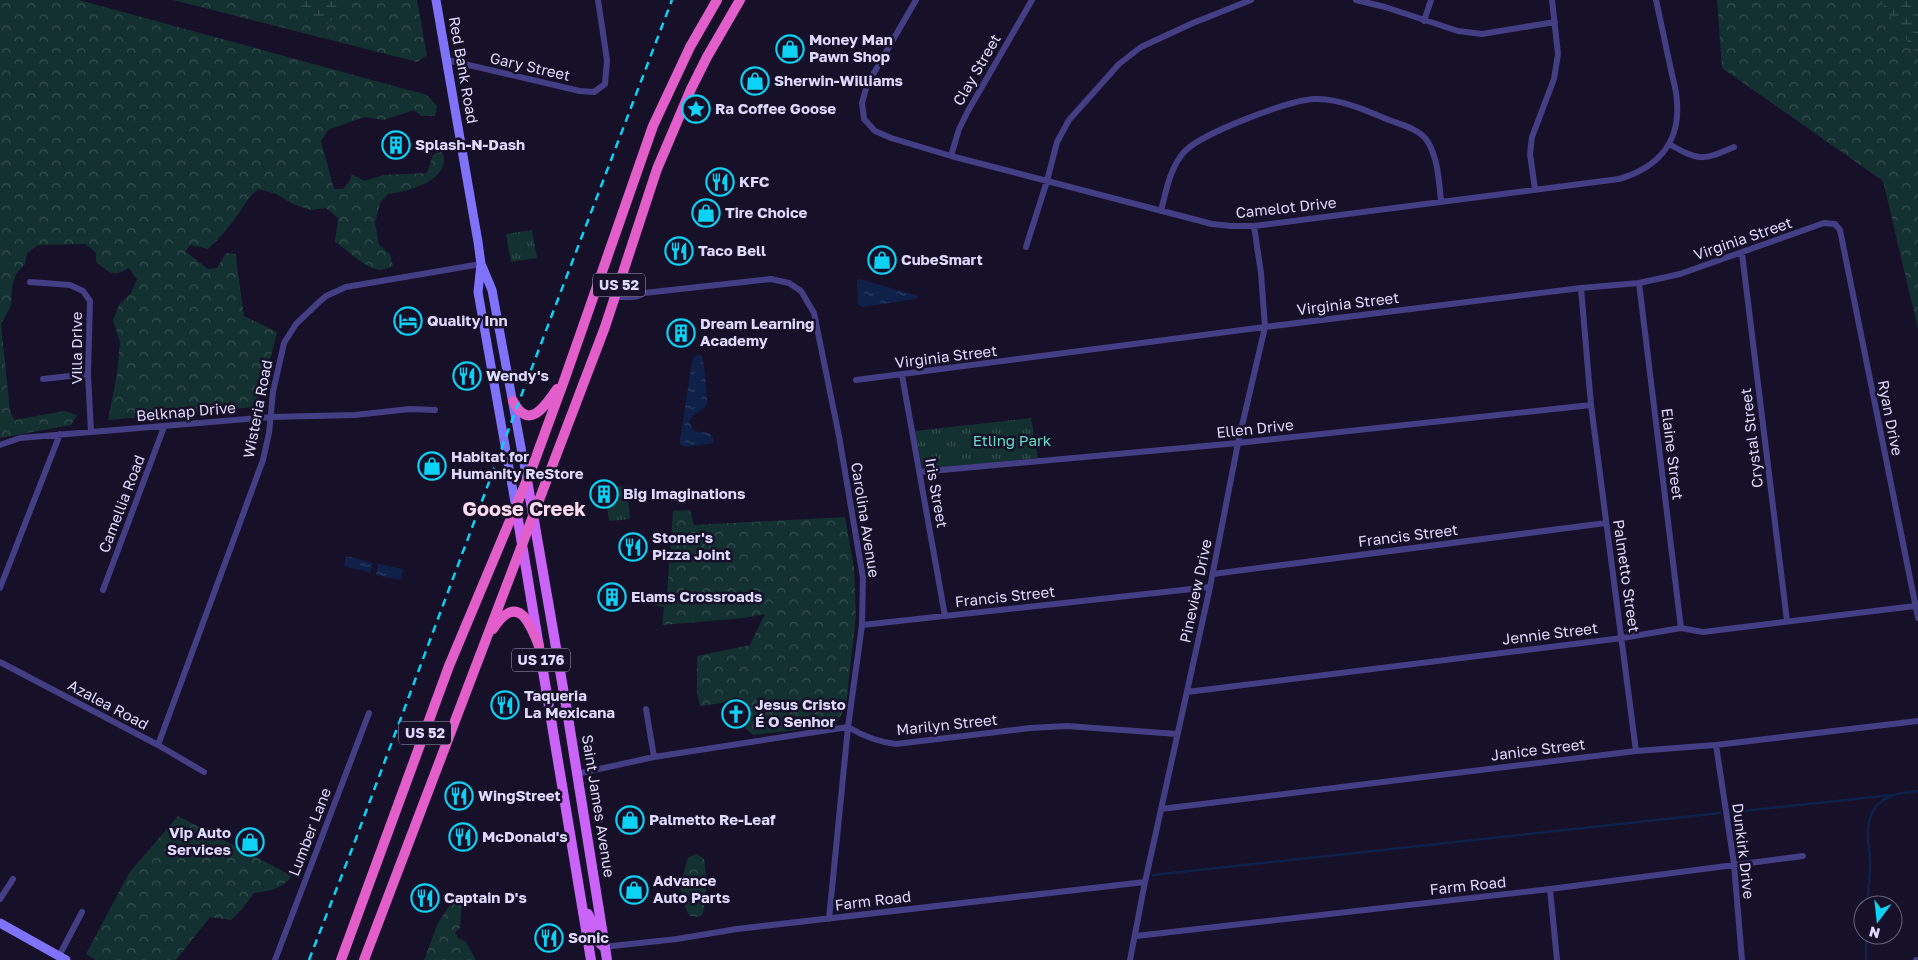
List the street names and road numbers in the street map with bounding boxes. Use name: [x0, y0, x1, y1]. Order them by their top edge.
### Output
street label: Red Bank Road: [446, 15, 482, 125]
street label: Clay Street: [948, 30, 1004, 109]
street label: Gary Street: [488, 48, 572, 84]
street label: Camelot Drive: [1235, 193, 1337, 221]
street label: Virginia Street: [1691, 213, 1794, 263]
road number: US 52: [593, 274, 645, 296]
street label: Virginia Street: [1296, 288, 1400, 318]
street label: Villa Drive: [67, 311, 85, 385]
street label: Virginia Street: [894, 341, 998, 371]
street label: Wisteria Road: [239, 358, 275, 460]
street label: Ryan Drive: [1875, 378, 1907, 457]
street label: Crystal Street: [1736, 387, 1766, 489]
street label: Belknap Drive: [135, 398, 237, 424]
street label: Elaine Street: [1658, 407, 1688, 501]
street label: Ellen Drive: [1215, 415, 1295, 441]
street label: Camellia Road: [94, 452, 148, 555]
street label: Iris Street: [922, 456, 952, 529]
street label: Carolina Avenue: [848, 461, 884, 579]
street label: Palmetto Street: [1610, 518, 1644, 634]
street label: Francis Street: [1357, 520, 1459, 550]
street label: Pineview Drive: [1175, 537, 1215, 644]
street label: Francis Street: [954, 582, 1056, 610]
street label: Jennie Street: [1501, 618, 1599, 648]
road number: US 176: [512, 648, 570, 672]
street label: Azalea Road: [65, 675, 152, 733]
street label: Marilyn Street: [895, 710, 998, 738]
road number: US 52: [399, 721, 451, 744]
street label: Saint James Avenue: [579, 733, 619, 879]
street label: Janice Street: [1490, 734, 1586, 764]
street label: Lumber Lane: [284, 785, 334, 878]
street label: Dunkirk Drive: [1729, 802, 1759, 900]
street label: Farm Road: [1429, 872, 1507, 898]
street label: Farm Road: [834, 886, 912, 914]

